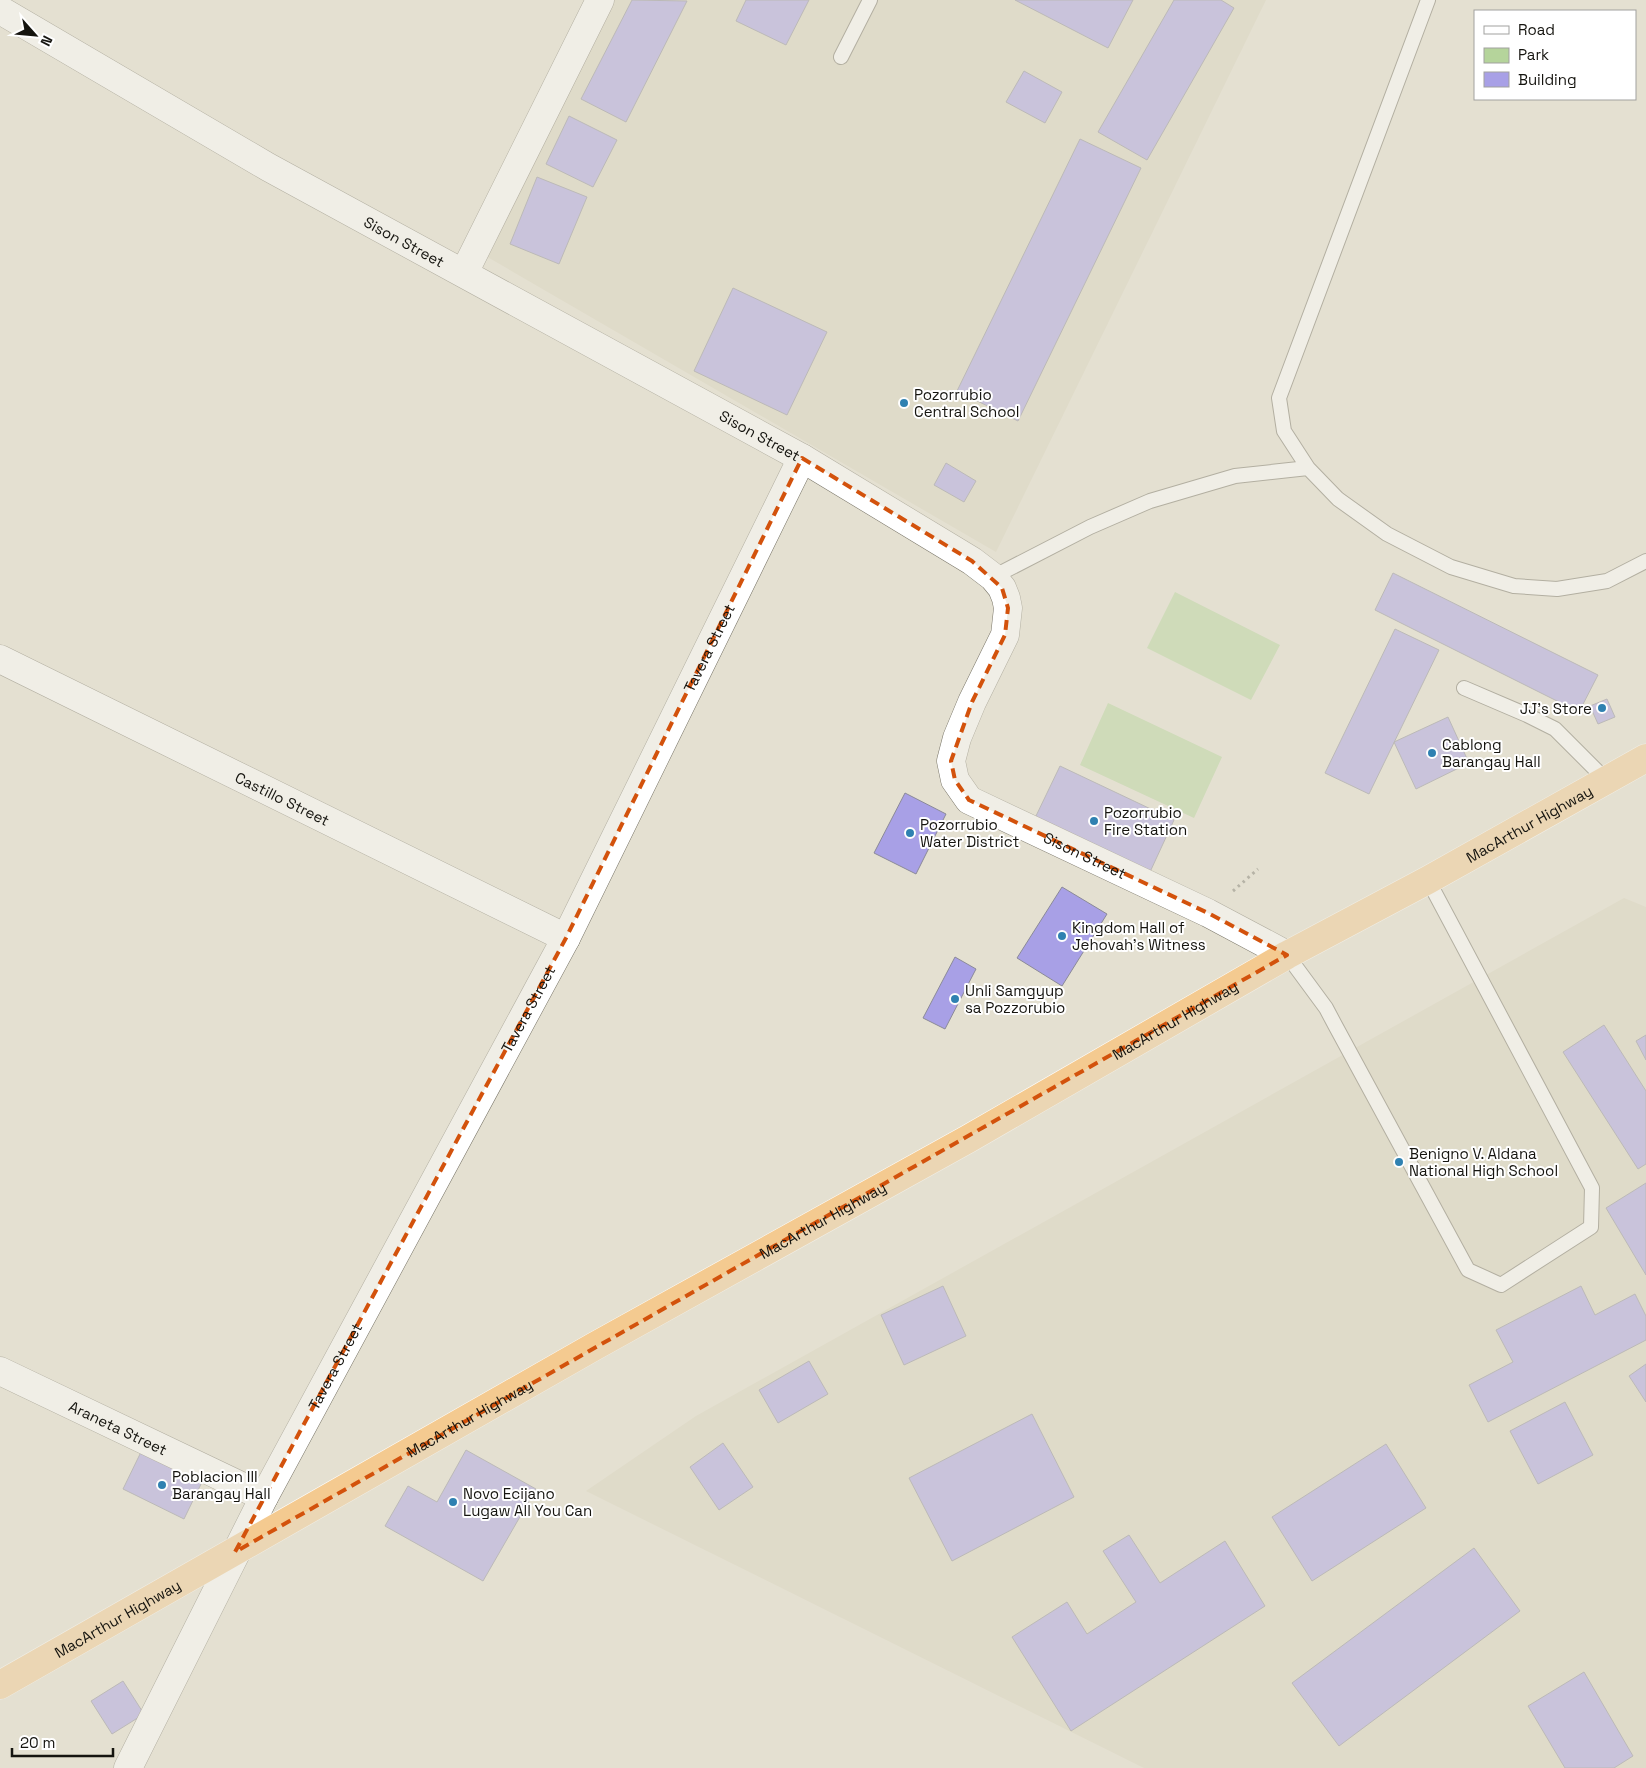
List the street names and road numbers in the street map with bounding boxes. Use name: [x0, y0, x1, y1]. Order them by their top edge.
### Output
street label: Sison Street: [361, 212, 448, 271]
street label: Sison Street: [716, 406, 804, 465]
street label: Tavera Street: [679, 600, 738, 695]
street label: Castillo Street: [232, 767, 333, 830]
street label: MacArthur Highway: [1462, 781, 1596, 866]
street label: Sison Street: [1041, 827, 1130, 883]
street label: Tavera Street: [496, 962, 559, 1056]
street label: MacArthur Highway: [1108, 976, 1241, 1063]
street label: MacArthur Highway: [756, 1177, 889, 1262]
street label: Tavera Street: [303, 1319, 366, 1413]
street label: MacArthur Highway: [403, 1374, 536, 1461]
street label: Araneta Street: [66, 1396, 170, 1459]
street label: MacArthur Highway: [51, 1575, 184, 1662]

